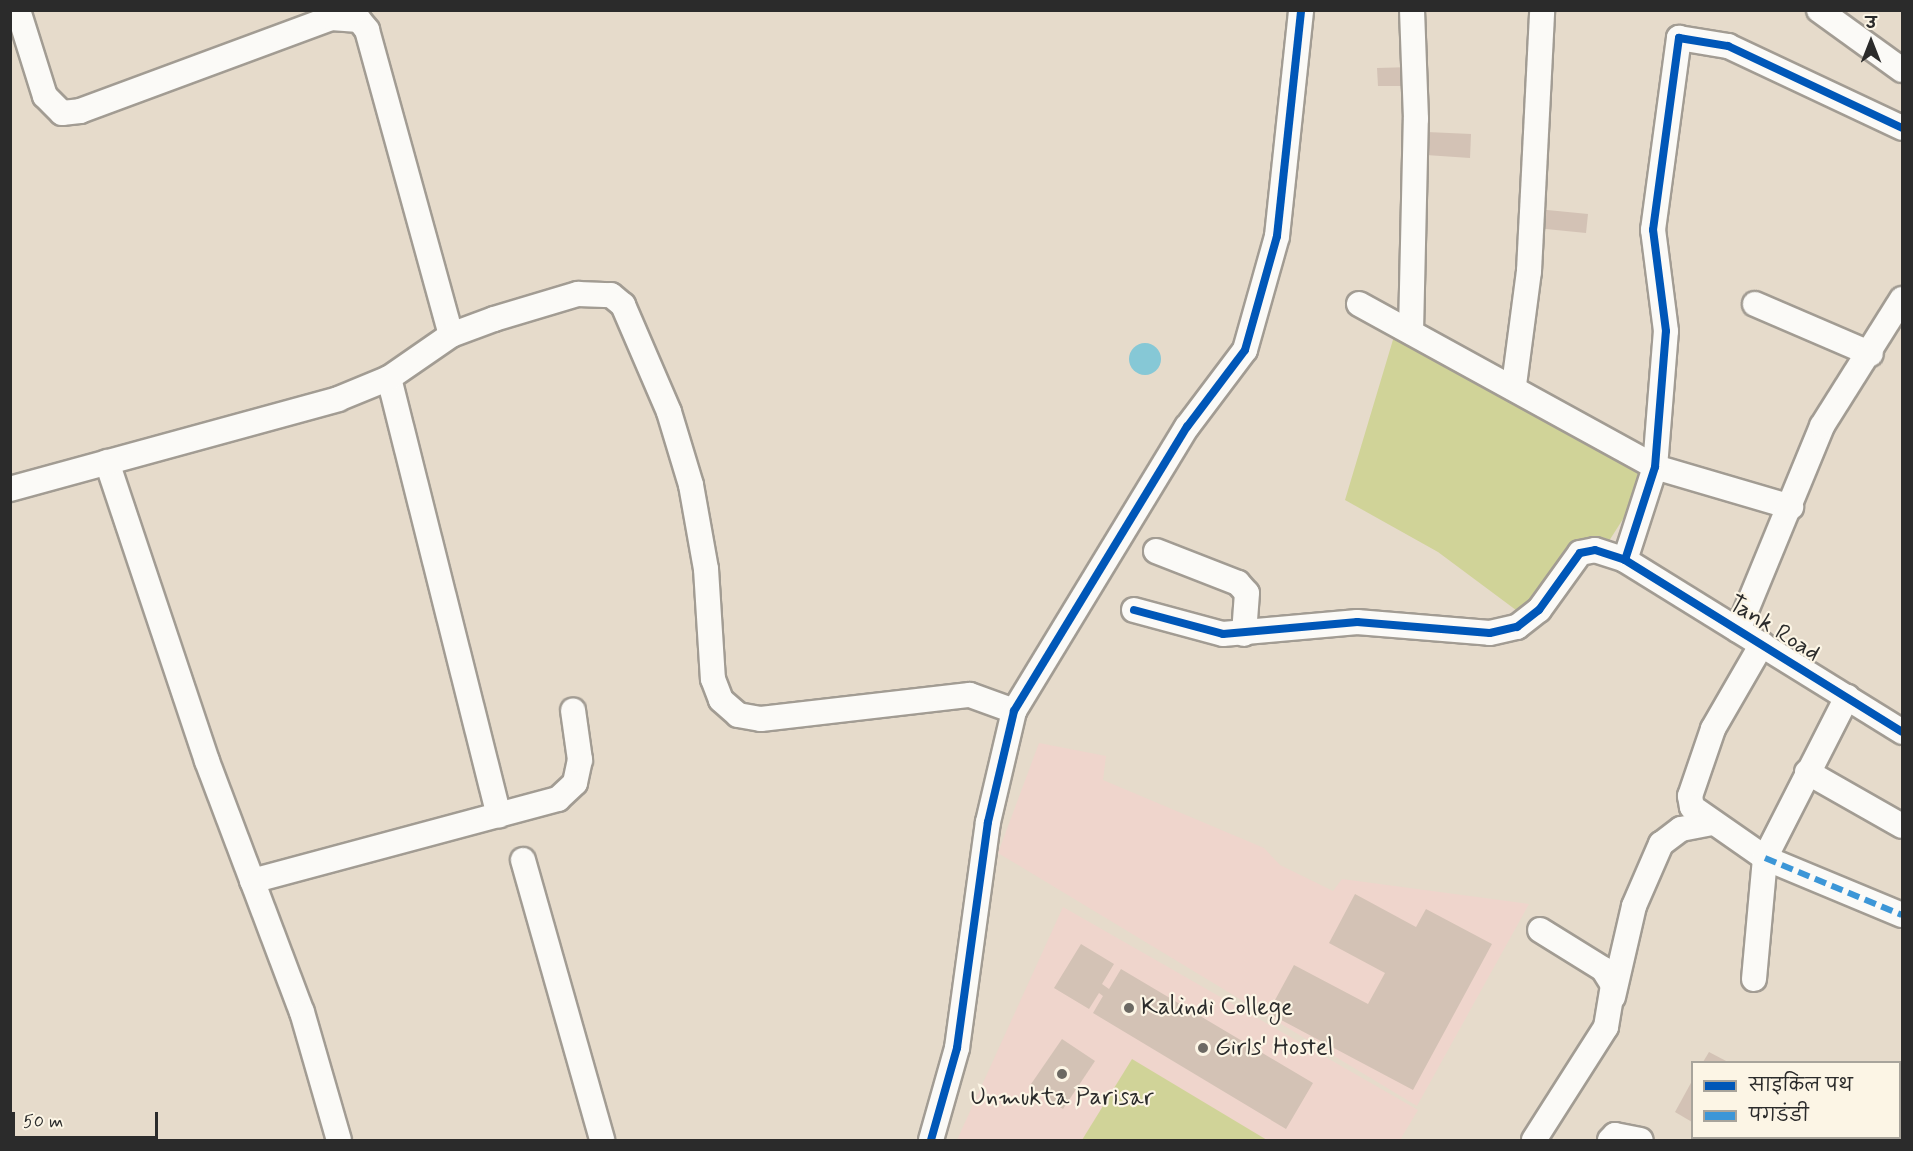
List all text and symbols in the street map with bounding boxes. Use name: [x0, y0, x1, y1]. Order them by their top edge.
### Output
north arrow: [1841, 12, 1901, 72]
text: उ: [1866, 13, 1876, 34]
street label: Tank Road: [1723, 590, 1825, 668]
place label: Kalindi College: [1141, 994, 1292, 1022]
marker: Kalindi College: [1122, 1001, 1136, 1015]
place label: Girls' Hostel: [1215, 1034, 1334, 1062]
marker: Girls' Hostel: [1196, 1041, 1210, 1055]
legend: [1691, 1061, 1901, 1139]
marker: Unmukta Parisar: [1055, 1067, 1069, 1081]
text: साइकिल पथ: [1749, 1074, 1853, 1098]
place label: Unmukta Parisar: [972, 1084, 1152, 1112]
scale bar: [15, 1100, 160, 1138]
text: पगडंडी: [1749, 1104, 1809, 1128]
text: 50 m: [23, 1110, 63, 1134]

